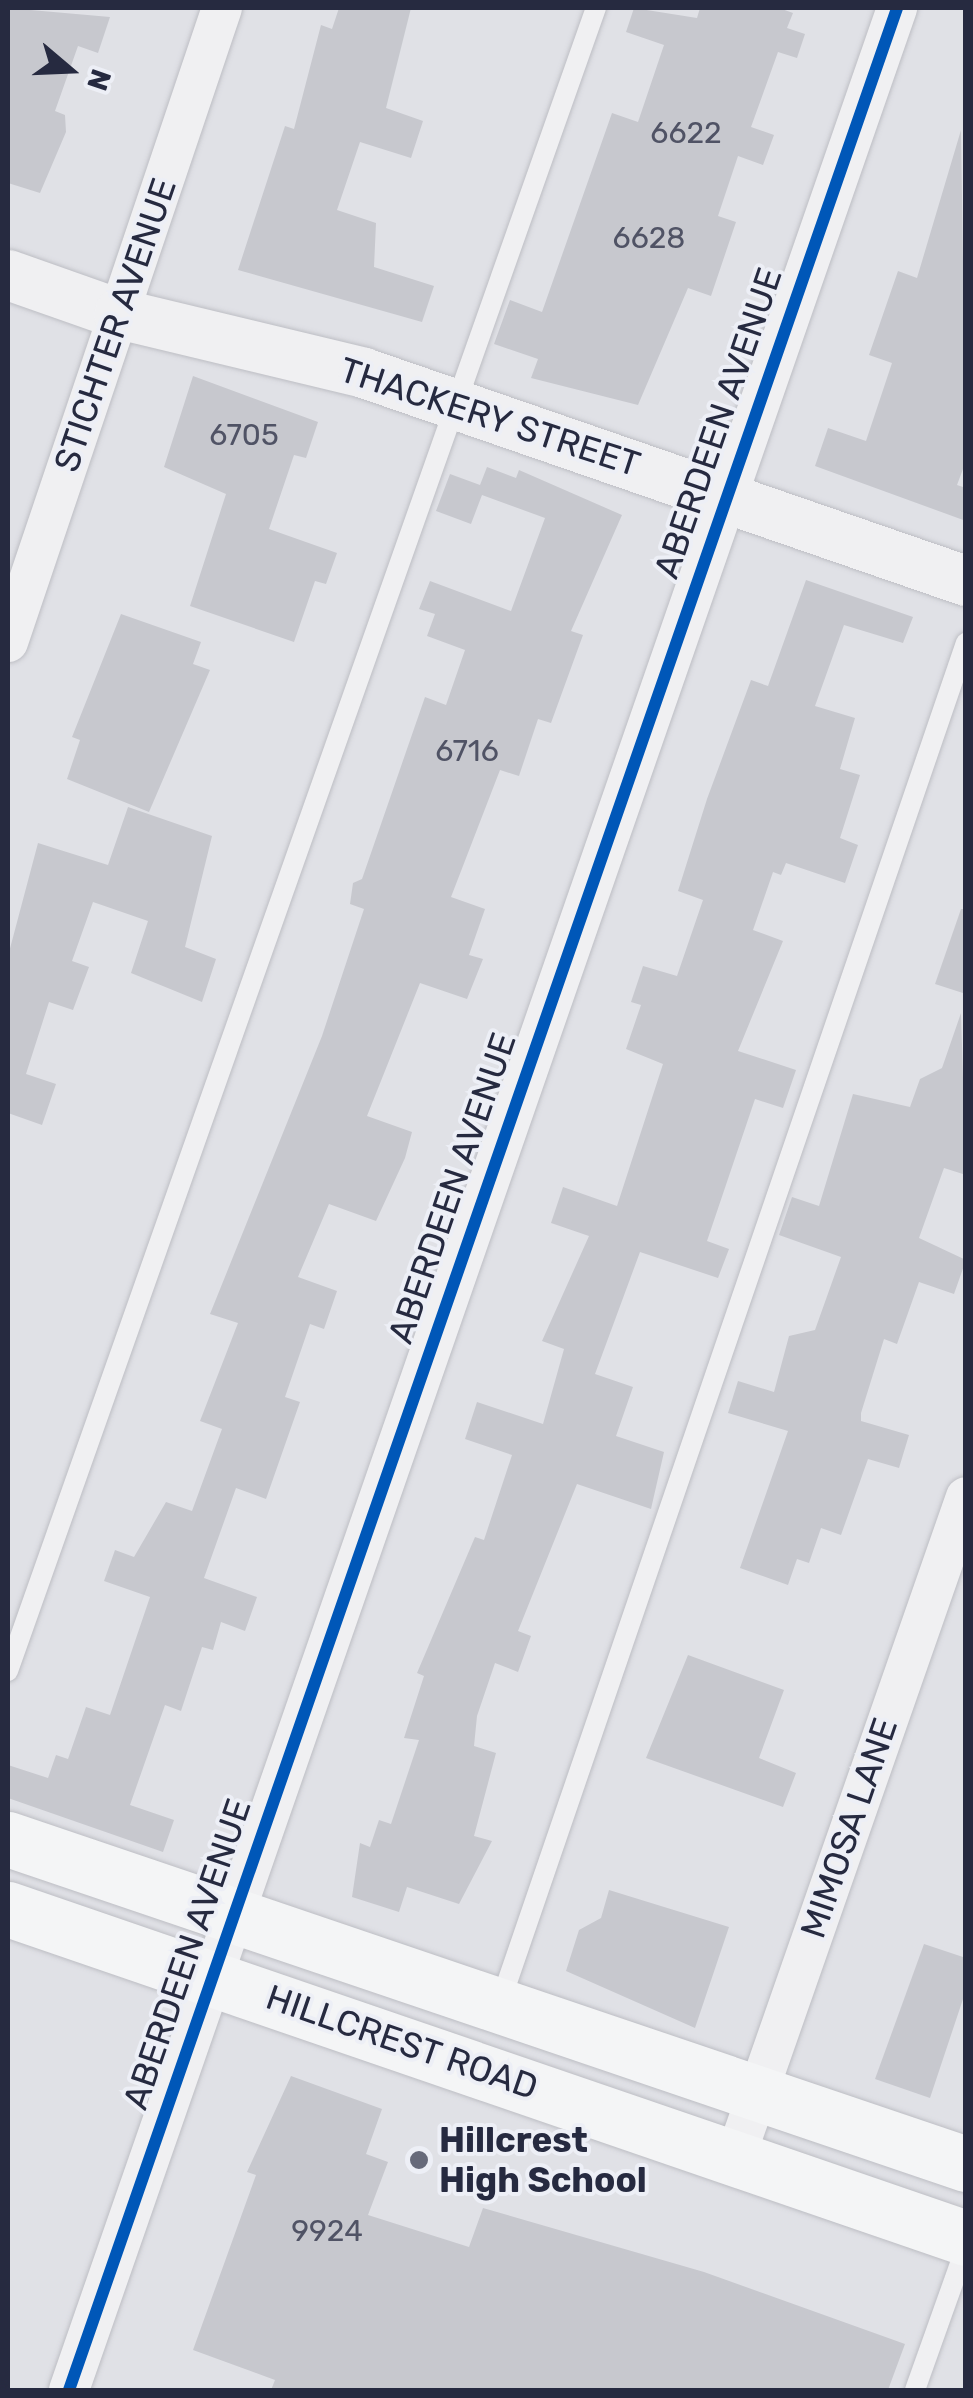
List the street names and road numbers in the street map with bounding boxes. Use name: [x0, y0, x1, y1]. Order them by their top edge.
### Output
street label: STICHTER AVENUE: [45, 172, 185, 478]
street label: ABERDEEN AVENUE: [645, 262, 791, 584]
street label: THACKERY STREET: [334, 348, 646, 486]
street label: ABERDEEN AVENUE: [379, 1027, 525, 1349]
street label: MIMOSA LANE: [792, 1712, 906, 1944]
street label: ABERDEEN AVENUE: [114, 1793, 260, 2115]
street label: HILLCREST ROAD: [260, 1976, 544, 2108]

